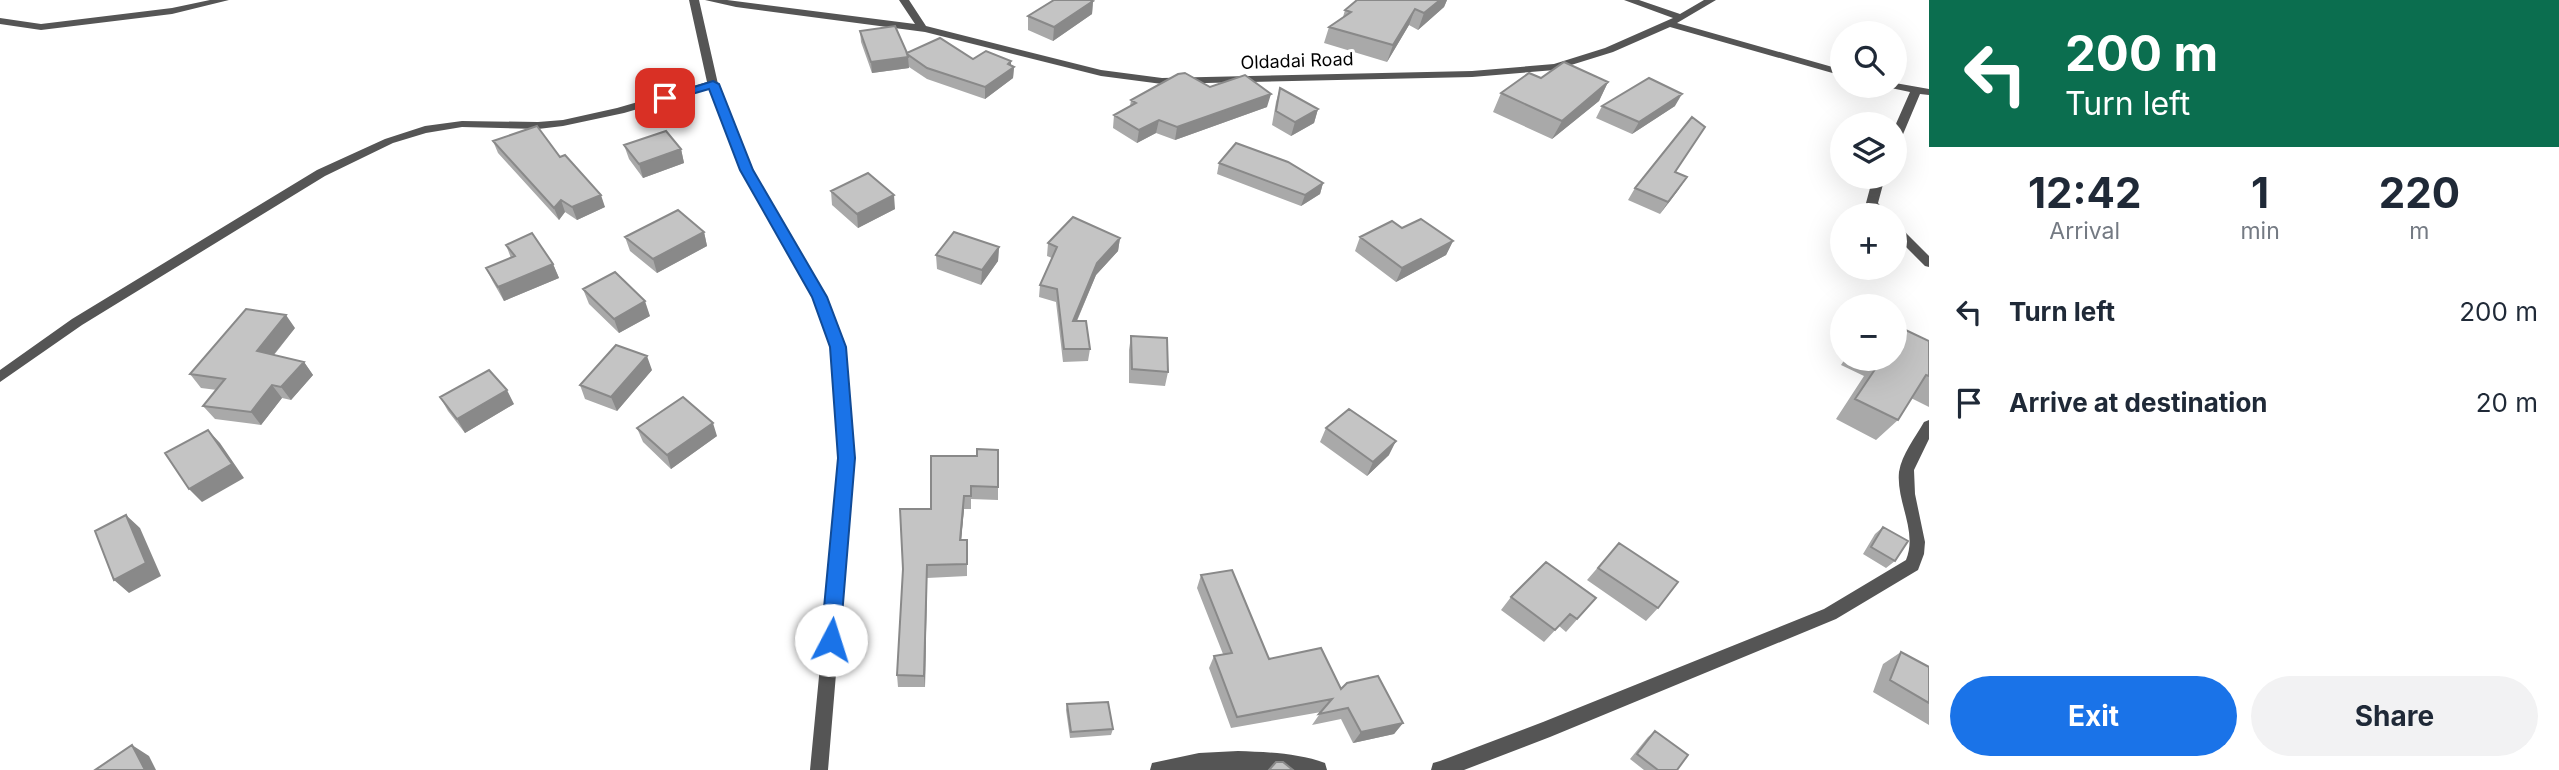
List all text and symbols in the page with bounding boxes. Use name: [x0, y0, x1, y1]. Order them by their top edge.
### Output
map controls: [1830, 21, 1907, 371]
button: search: [1830, 21, 1907, 98]
text: 200 m: [2065, 24, 2218, 83]
icon: left: [1950, 28, 2041, 119]
street label: Oldadai Road: [1240, 48, 1354, 73]
pin: [635, 68, 695, 128]
icon: arrive: [646, 79, 684, 117]
text: Turn left: [2065, 84, 2190, 123]
button: layers: [1830, 112, 1907, 189]
text: 12:42: [2028, 167, 2141, 218]
text: 1: [2251, 167, 2269, 218]
text: 220: [2379, 167, 2460, 218]
button: +: [1830, 203, 1907, 280]
text: Arrival: [2049, 217, 2120, 245]
text: min: [2240, 217, 2280, 245]
text: m: [2409, 217, 2429, 245]
icon: left: [1950, 293, 1988, 331]
button: −: [1830, 294, 1907, 371]
text: Turn left: [2009, 296, 2115, 327]
text: 200 m: [2459, 296, 2538, 327]
icon: arrive: [1950, 384, 1988, 422]
text: Arrive at destination: [2009, 387, 2268, 418]
text: 20 m: [2476, 387, 2538, 418]
position arrow: [794, 603, 868, 677]
button: Exit: [1950, 676, 2237, 756]
button: Share: [2251, 676, 2538, 756]

